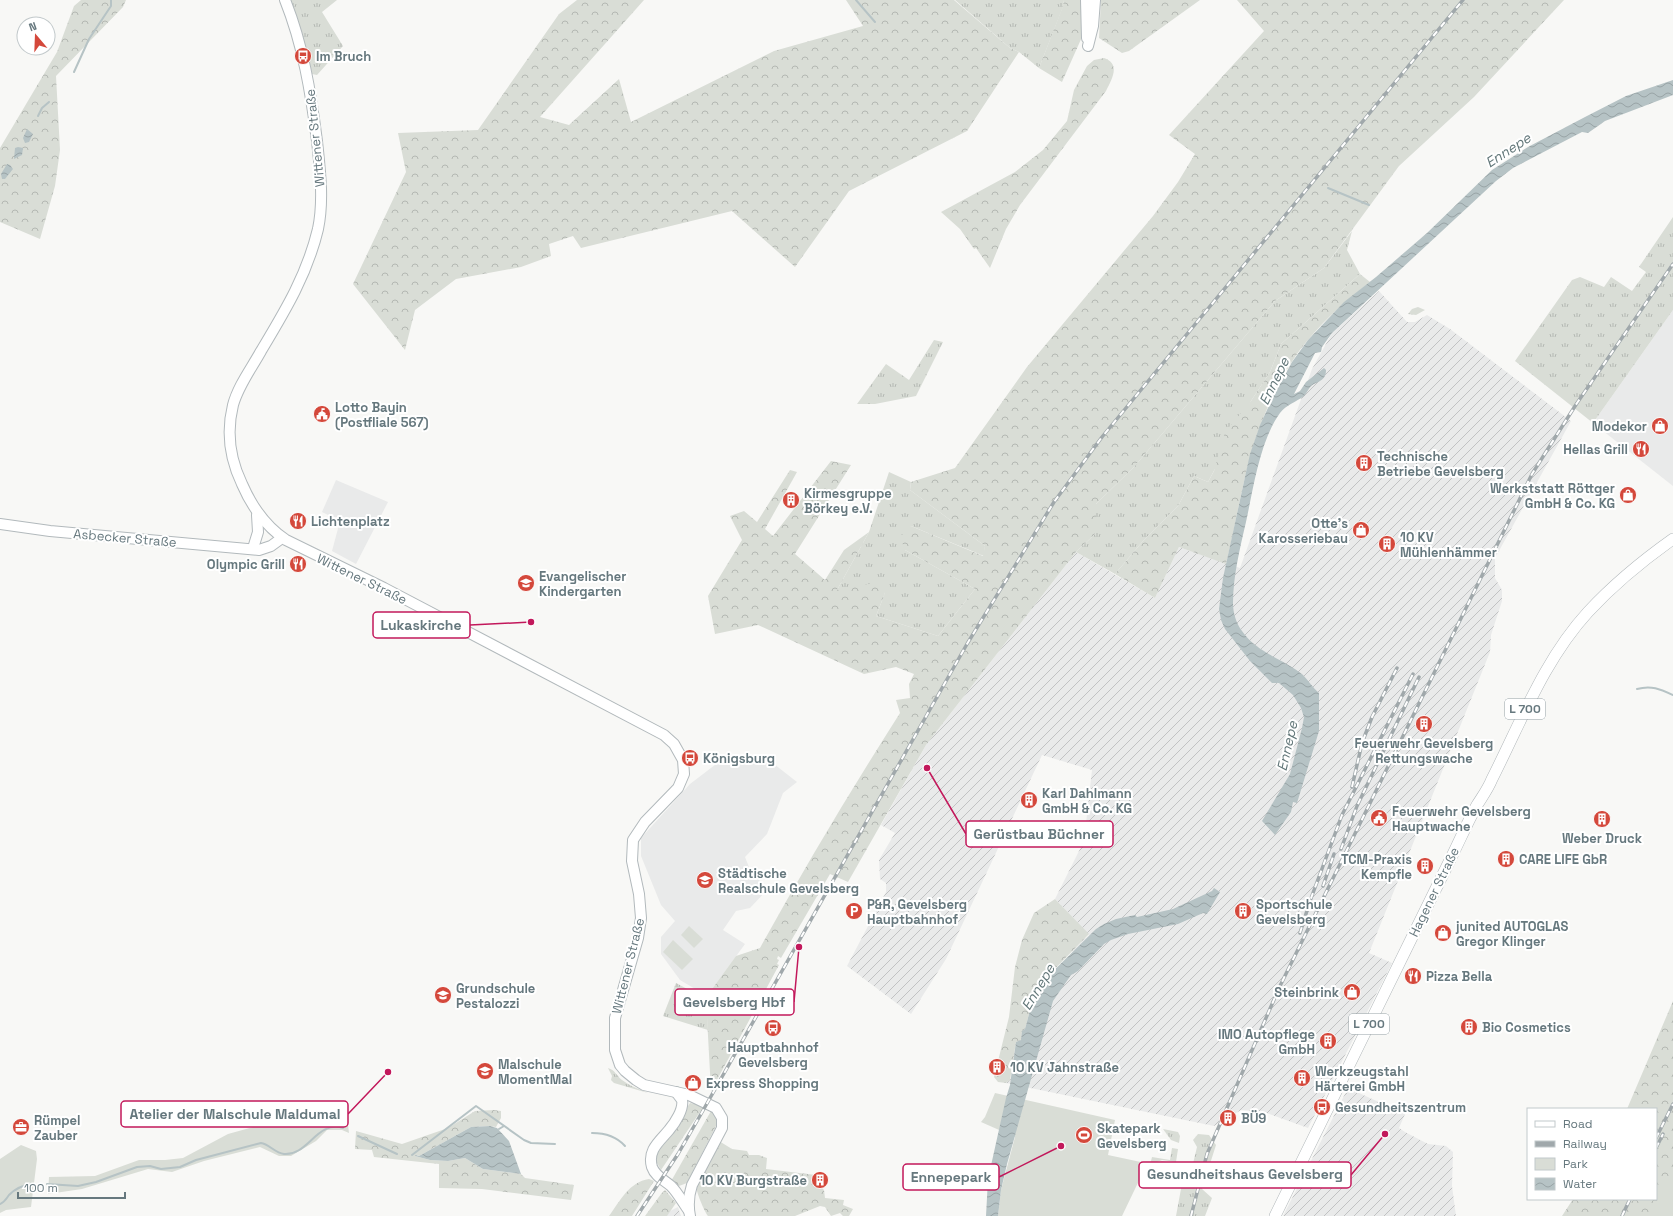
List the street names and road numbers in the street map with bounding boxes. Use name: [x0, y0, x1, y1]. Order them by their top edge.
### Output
street label: Wittener Straße: [301, 88, 329, 188]
street label: Asbecker Straße: [73, 525, 177, 551]
street label: Wittener Straße: [314, 550, 410, 608]
road number: L 700: [1505, 699, 1545, 719]
street label: Hagener Straße: [1405, 844, 1463, 940]
street label: Wittener Straße: [608, 916, 648, 1016]
road number: L 700: [1349, 1014, 1389, 1034]

